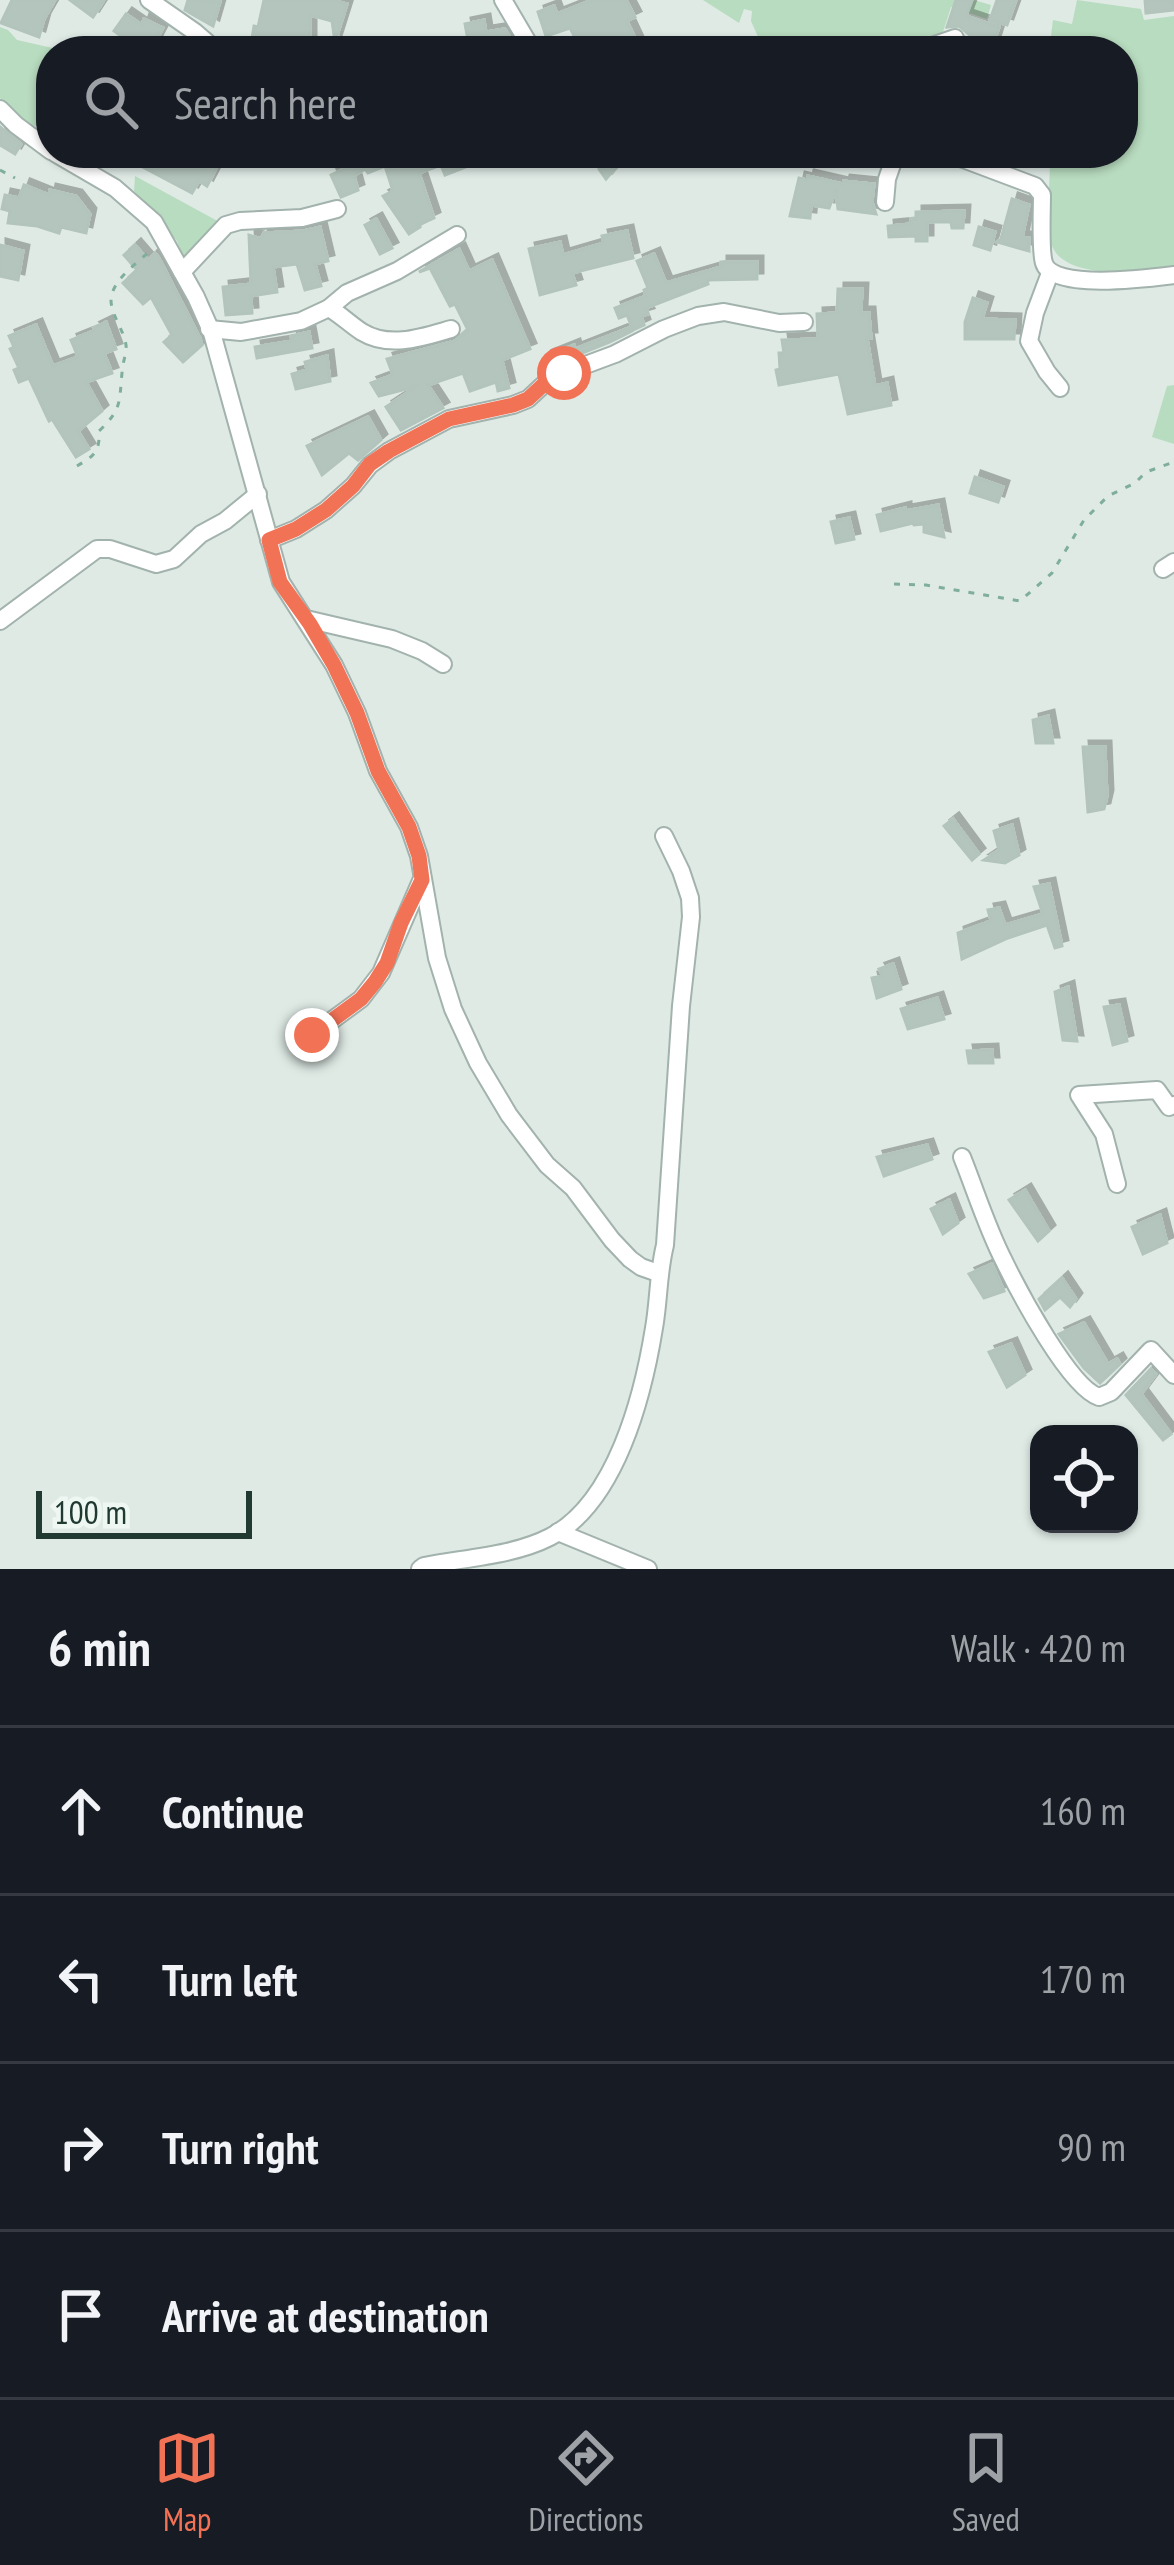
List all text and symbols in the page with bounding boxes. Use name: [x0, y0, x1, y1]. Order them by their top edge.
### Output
search box: [36, 36, 1138, 168]
icon: search: [78, 69, 144, 135]
text: Search here: [174, 73, 357, 131]
route start: [537, 346, 591, 400]
route end: [285, 1008, 339, 1062]
map controls: [1030, 1425, 1138, 1533]
button: locate: [1030, 1425, 1138, 1533]
scale bar: [36, 1485, 252, 1538]
text: 100 m: [54, 1490, 127, 1533]
text: 6 min: [48, 1614, 151, 1680]
text: Walk · 420 m: [951, 1622, 1126, 1673]
icon: ahead: [48, 1778, 114, 1844]
text: Continue: [162, 1782, 304, 1840]
text: 160 m: [1040, 1785, 1126, 1836]
icon: left: [48, 1946, 114, 2012]
text: Turn left: [162, 1950, 297, 2008]
text: 170 m: [1040, 1953, 1126, 2004]
icon: right: [48, 2114, 114, 2180]
text: Turn right: [162, 2118, 319, 2176]
text: 90 m: [1057, 2121, 1126, 2172]
icon: arrive: [48, 2282, 114, 2348]
text: Arrive at destination: [162, 2286, 489, 2344]
tab: Map: [154, 2425, 220, 2540]
tab: Directions: [529, 2425, 643, 2540]
tab: Saved: [952, 2425, 1020, 2540]

